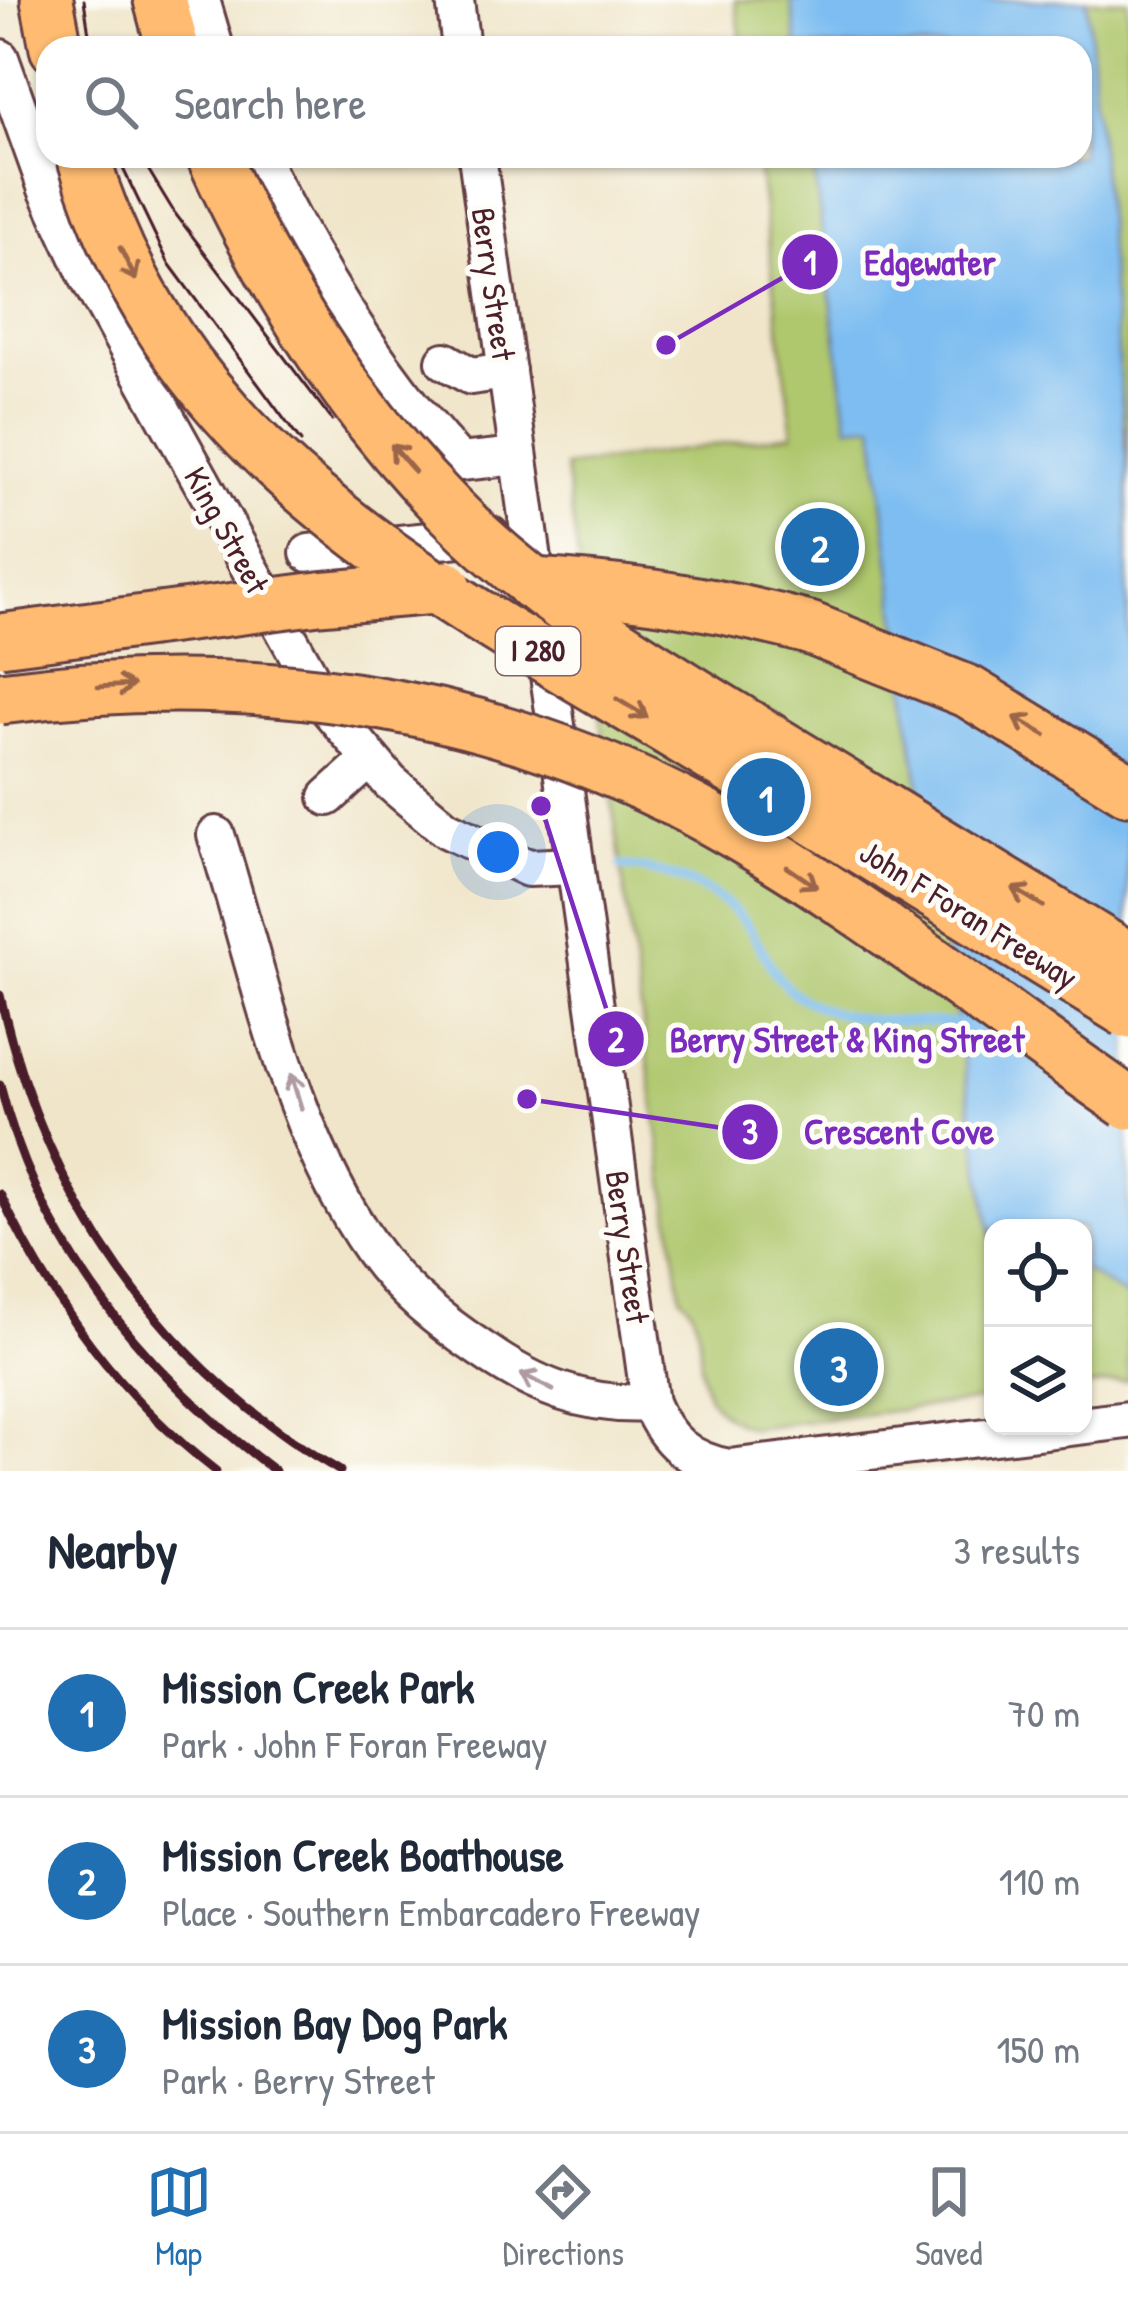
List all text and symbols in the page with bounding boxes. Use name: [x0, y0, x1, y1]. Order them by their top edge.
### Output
search box: [36, 36, 1092, 168]
icon: search: [78, 69, 144, 135]
text: Search here: [174, 72, 366, 133]
street label: Berry Street: [461, 205, 527, 364]
callout: Edgewater: [780, 226, 1020, 298]
text: 1: [803, 237, 817, 286]
text: Edgewater: [864, 237, 996, 287]
one-way arrow: [118, 245, 140, 281]
one-way arrow: [390, 443, 417, 473]
street label: King Street: [173, 459, 280, 602]
pin: 2: [781, 502, 859, 592]
road number: I 280: [496, 627, 580, 675]
one-way arrow: [96, 674, 135, 697]
one-way arrow: [614, 696, 648, 720]
one-way arrow: [1013, 713, 1048, 737]
pin: 1: [727, 752, 805, 842]
your location: [468, 822, 528, 882]
street label: John F Foran Freeway: [851, 829, 1086, 1000]
one-way arrow: [785, 864, 819, 889]
one-way arrow: [1012, 885, 1046, 909]
callout: Berry Street & King Street: [586, 1003, 1048, 1075]
text: 2: [608, 1014, 625, 1063]
text: Berry Street & King Street: [670, 1014, 1026, 1064]
one-way arrow: [284, 1073, 306, 1111]
callout: Crescent Cove: [720, 1096, 1018, 1168]
text: 3: [742, 1106, 758, 1155]
text: Crescent Cove: [804, 1106, 995, 1155]
street label: Berry Street: [595, 1168, 661, 1327]
map controls: [984, 1219, 1092, 1435]
button: locate: [984, 1219, 1092, 1327]
pin: 3: [800, 1322, 878, 1412]
button: layers: [984, 1327, 1092, 1435]
one-way arrow: [520, 1370, 556, 1392]
text: Nearby: [48, 1515, 178, 1584]
text: 3 results: [954, 1523, 1080, 1576]
text: Mission Creek Park: [162, 1656, 475, 1717]
text: 1: [80, 1686, 94, 1739]
text: 70 m: [1008, 1686, 1080, 1739]
text: Park · John F Foran Freeway: [162, 1717, 547, 1770]
text: Mission Creek Boathouse: [162, 1824, 564, 1885]
text: 2: [78, 1854, 96, 1907]
text: 110 m: [999, 1854, 1080, 1907]
text: Place · Southern Embarcadero Freeway: [162, 1885, 700, 1938]
text: Mission Bay Dog Park: [162, 1992, 507, 2053]
text: 3: [78, 2022, 96, 2075]
text: 150 m: [996, 2022, 1080, 2075]
text: Park · Berry Street: [162, 2053, 435, 2106]
tab: Map: [146, 2159, 212, 2275]
tab: Directions: [503, 2159, 624, 2275]
tab: Saved: [915, 2159, 982, 2275]

